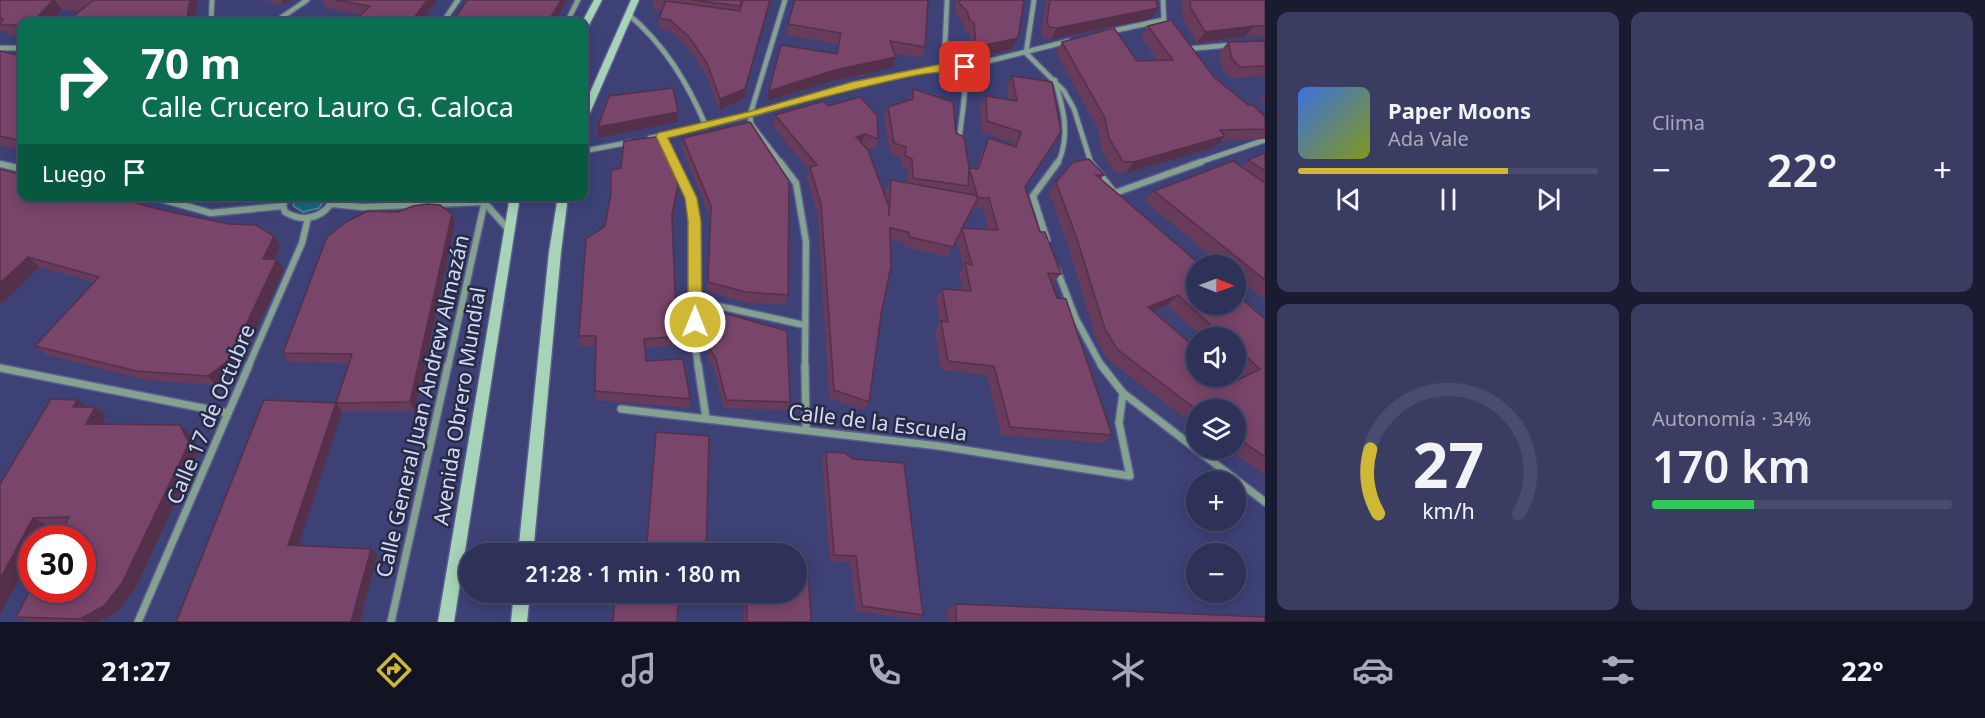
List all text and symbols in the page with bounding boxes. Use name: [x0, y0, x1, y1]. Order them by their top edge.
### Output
text: 70 m: [141, 34, 241, 91]
pin: [939, 41, 990, 92]
icon: right: [42, 42, 120, 120]
icon: arrive: [948, 50, 981, 83]
text: Calle Crucero Lauro G. Caloca: [141, 88, 514, 125]
text: Paper Moons: [1388, 95, 1531, 125]
text: Clima: [1652, 109, 1705, 136]
text: Ada Vale: [1388, 125, 1469, 152]
text: 22°: [1767, 139, 1837, 200]
text: −: [1652, 147, 1671, 192]
text: +: [1933, 147, 1952, 192]
icon: arrive: [118, 156, 151, 189]
text: Luego: [42, 158, 106, 188]
icon: previous: [1332, 183, 1365, 216]
icon: pause: [1432, 183, 1465, 216]
icon: next: [1532, 183, 1565, 216]
street label: Calle General Juan Andrew Almazán: [369, 232, 475, 580]
north arrow: [1186, 255, 1246, 315]
map controls: [1186, 255, 1246, 603]
street label: Avenida Obrero Mundial: [426, 285, 492, 527]
position arrow: [663, 290, 727, 354]
street label: Calle 17 de Octubre: [159, 320, 261, 508]
button: sound: [1186, 327, 1246, 387]
street label: Calle de la Escuela: [787, 397, 969, 447]
button: layers: [1186, 399, 1246, 459]
text: Autonomía · 34%: [1652, 405, 1811, 432]
text: 27: [1412, 421, 1484, 506]
text: 170 km: [1652, 435, 1811, 496]
button: +: [1186, 471, 1246, 531]
text: km/h: [1422, 496, 1474, 525]
speed limit sign: 30: [18, 525, 96, 603]
button: −: [1186, 543, 1246, 603]
text: 21:28 · 1 min · 180 m: [525, 558, 741, 588]
icon: directions: [373, 649, 415, 691]
icon: music: [618, 649, 660, 691]
icon: phone: [863, 649, 905, 691]
icon: climate: [1107, 649, 1149, 691]
icon: car: [1352, 649, 1394, 691]
icon: filters: [1597, 649, 1639, 691]
text: 21:27: [101, 652, 171, 689]
text: 22°: [1841, 652, 1884, 689]

